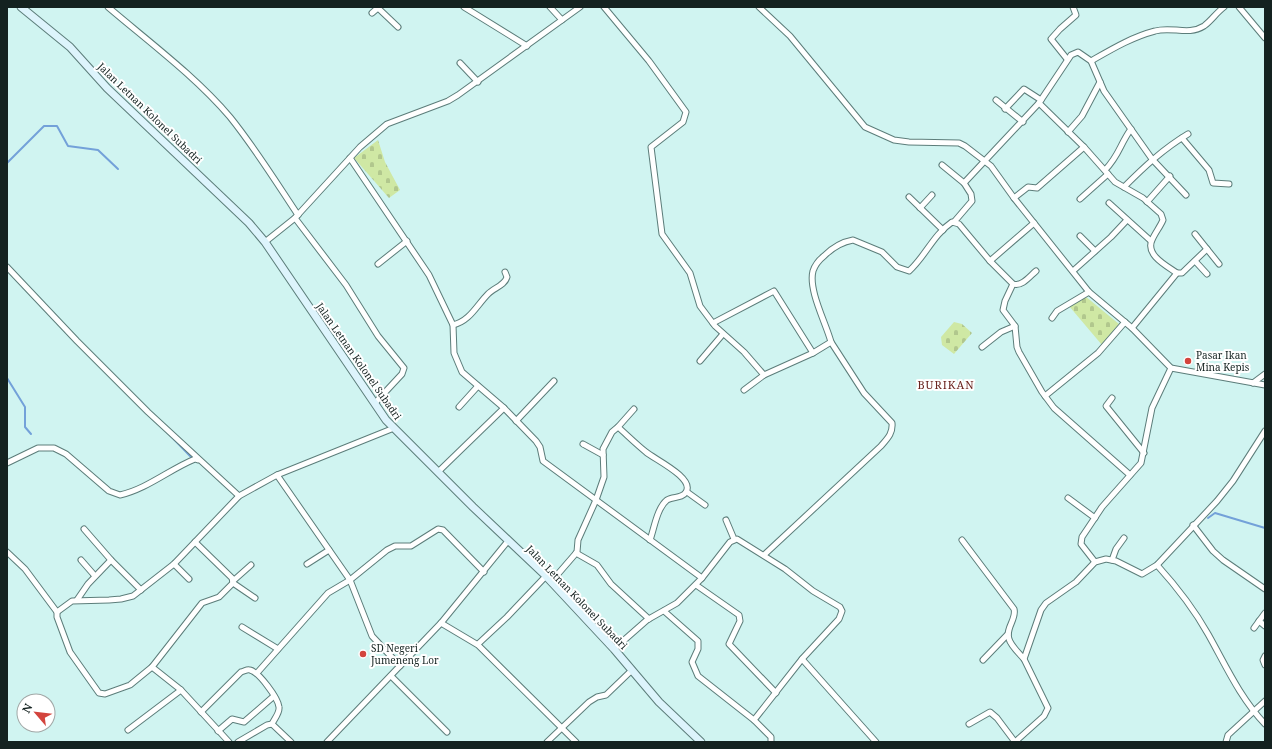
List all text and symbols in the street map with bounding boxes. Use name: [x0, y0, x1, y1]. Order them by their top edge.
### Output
street label: Jalan Letnan Kolonel Subadri: [94, 59, 206, 167]
street label: Jalan Letnan Kolonel Subadri: [313, 299, 405, 423]
place label: Pasar Ikan Mina Kepis: [1196, 348, 1250, 374]
marker: Pasar Ikan Mina Kepis: [1183, 356, 1193, 366]
district label: BURIKAN: [917, 377, 975, 392]
street label: Jalan Letnan Kolonel Subadri: [523, 541, 631, 653]
place label: SD Negeri Jumeneng Lor: [370, 641, 439, 667]
marker: SD Negeri Jumeneng Lor: [358, 649, 368, 659]
north arrow: [16, 693, 56, 733]
text: N: [18, 700, 36, 715]

